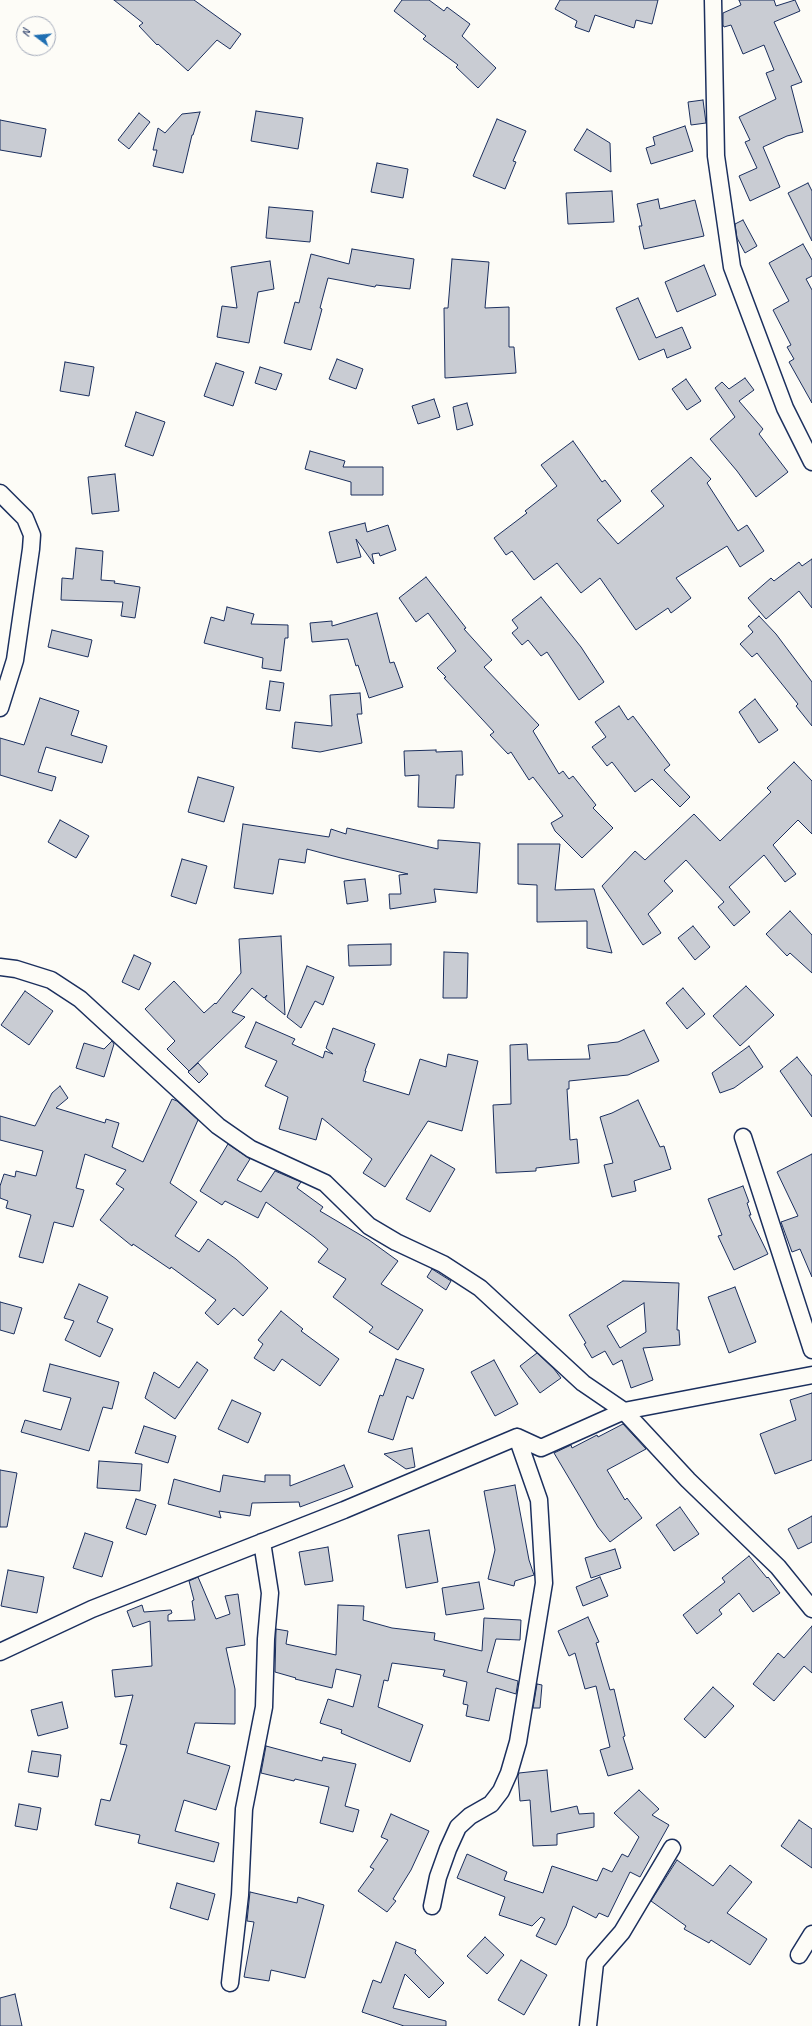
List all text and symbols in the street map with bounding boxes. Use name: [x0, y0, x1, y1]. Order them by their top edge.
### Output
north arrow: [16, 16, 56, 56]
text: N: [18, 28, 33, 38]

